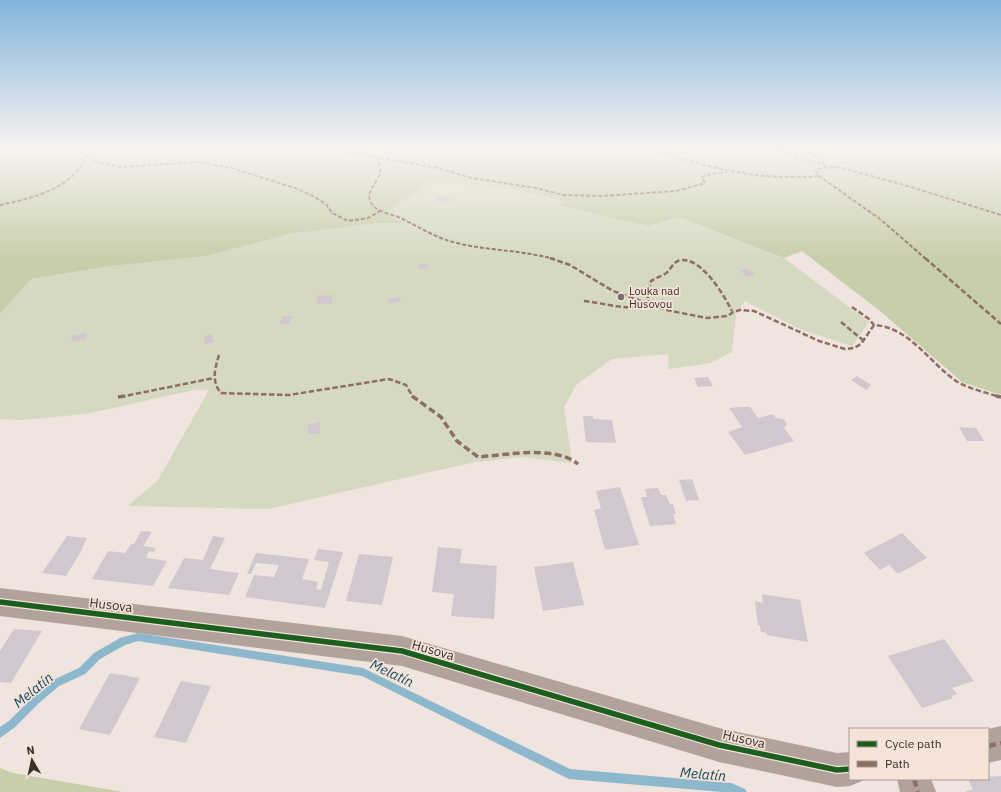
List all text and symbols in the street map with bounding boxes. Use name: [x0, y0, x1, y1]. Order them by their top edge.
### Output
place label: Louka nad Husovou: [629, 284, 680, 311]
marker: Louka nad Husovou: [616, 292, 626, 302]
street label: Husova: [88, 594, 134, 616]
street label: Husova: [410, 636, 456, 664]
water label: Melatín: [367, 655, 417, 691]
water label: Melatín: [9, 668, 57, 711]
street label: Husova: [721, 726, 767, 752]
legend: [849, 728, 989, 780]
text: Cycle path: [885, 736, 942, 751]
north arrow: [12, 740, 52, 780]
text: N: [25, 743, 35, 758]
text: Path: [885, 756, 910, 771]
water label: Melatín: [679, 763, 727, 785]

